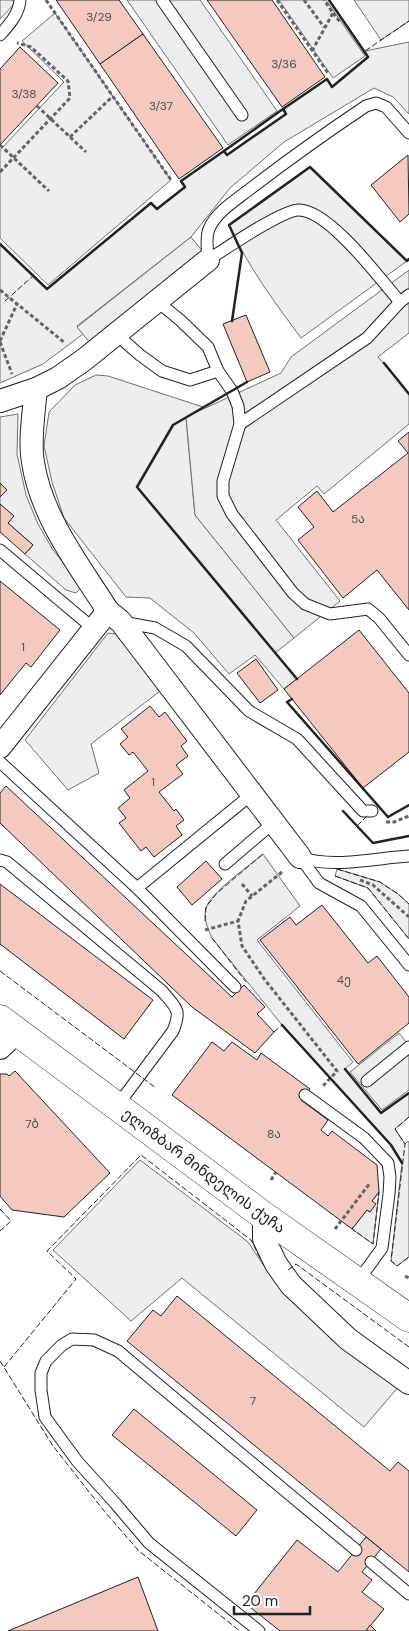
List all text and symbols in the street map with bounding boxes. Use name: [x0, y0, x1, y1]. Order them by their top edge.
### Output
house number: 3/29: [86, 9, 112, 25]
house number: 3/36: [271, 56, 297, 72]
house number: 3/38: [11, 86, 37, 102]
house number: 3/37: [149, 98, 173, 114]
house number: 5ა: [351, 511, 365, 527]
house number: 1: [21, 639, 25, 655]
house number: 1: [151, 774, 155, 790]
house number: 4ე: [337, 972, 351, 988]
street label: ელიზბარ მინდელის ქუჩა: [118, 1104, 289, 1238]
house number: 7ბ: [25, 1116, 39, 1132]
house number: 8ა: [267, 1126, 281, 1142]
house number: 7: [250, 1393, 256, 1409]
scale bar: [234, 1584, 310, 1616]
text: 20 m: [242, 1591, 278, 1611]

